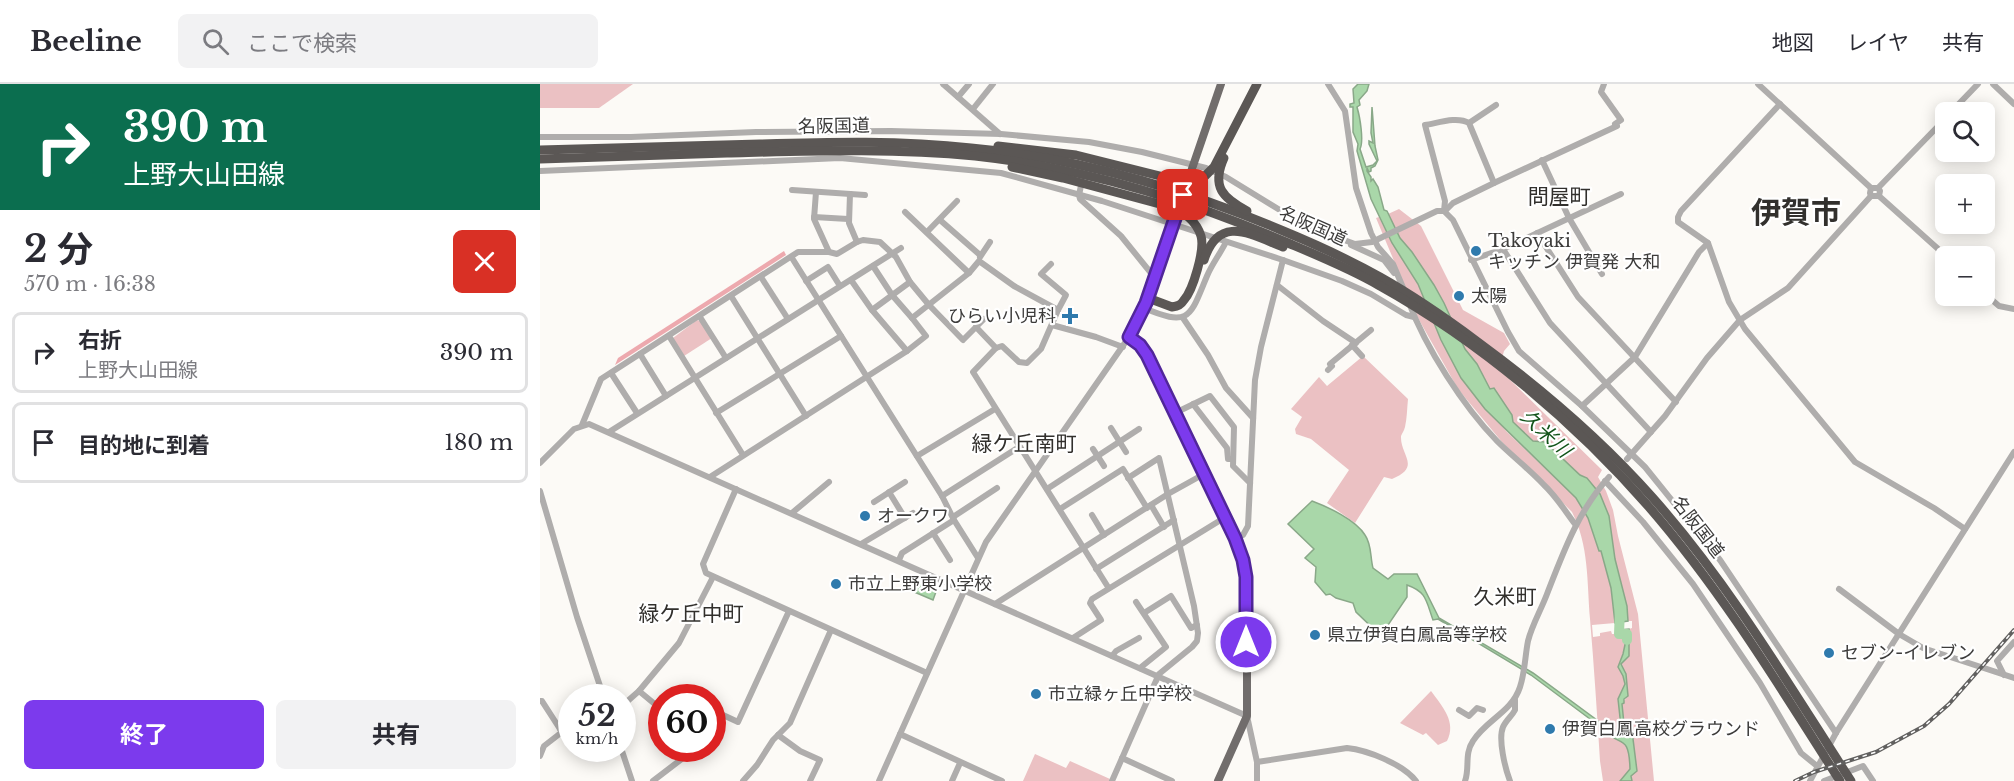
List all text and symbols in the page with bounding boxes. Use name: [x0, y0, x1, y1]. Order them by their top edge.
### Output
search box: [178, 14, 598, 68]
text: Beeline: [30, 24, 142, 59]
icon: search: [199, 25, 232, 58]
text: ここで検索: [247, 30, 357, 57]
text: 地図: [1772, 30, 1814, 56]
text: レイヤ: [1847, 30, 1909, 56]
text: 共有: [1942, 30, 1984, 56]
text: 390 m: [123, 101, 267, 153]
map controls: [1935, 102, 1995, 306]
button: search: [1935, 102, 1995, 162]
icon: right: [24, 108, 102, 186]
street label: 名阪国道: [798, 114, 870, 138]
text: 上野大山田線: [123, 158, 285, 191]
pin: [1157, 169, 1208, 220]
button: +: [1935, 174, 1995, 234]
icon: arrive: [1166, 178, 1199, 211]
district label: 問屋町: [1528, 184, 1591, 210]
district label: 伊賀市: [1751, 194, 1841, 231]
street label: 名阪国道: [1276, 201, 1350, 251]
text: 2 分: [24, 227, 93, 272]
button: close: [453, 230, 516, 293]
place label: Takoyaki キッチン 伊賀発 大和: [1488, 230, 1660, 273]
marker: Takoyaki キッチン 伊賀発 大和: [1469, 244, 1483, 258]
button: −: [1935, 246, 1995, 306]
text: 570 m · 16:38: [24, 272, 156, 296]
place label: 太陽: [1471, 285, 1507, 307]
marker: 太陽: [1452, 289, 1466, 303]
place label: ひらい小児科: [948, 305, 1056, 327]
marker: ひらい小児科: [1061, 307, 1079, 325]
text: 右折: [78, 327, 122, 354]
icon: right: [27, 336, 60, 369]
text: 390 m: [440, 339, 513, 366]
text: 上野大山田線: [78, 358, 198, 382]
water label: 久米川: [1516, 404, 1578, 464]
icon: arrive: [27, 426, 60, 459]
text: 180 m: [444, 429, 513, 456]
district label: 緑ケ丘南町: [972, 431, 1077, 457]
text: 目的地に到着: [78, 432, 210, 459]
street label: 名阪国道: [1667, 492, 1729, 562]
place label: オークワ: [877, 505, 949, 527]
marker: オークワ: [858, 509, 872, 523]
place label: 市立上野東小学校: [848, 573, 992, 595]
marker: 市立上野東小学校: [829, 577, 843, 591]
district label: 久米町: [1474, 584, 1537, 610]
district label: 緑ケ丘中町: [639, 601, 744, 627]
position arrow: [1214, 610, 1278, 674]
place label: 県立伊賀白鳳高等学校: [1327, 624, 1507, 646]
marker: 県立伊賀白鳳高等学校: [1308, 628, 1322, 642]
place label: セブン-イレブン: [1841, 642, 1975, 664]
marker: セブン-イレブン: [1822, 646, 1836, 660]
place label: 市立緑ヶ丘中学校: [1048, 683, 1192, 705]
speed limit sign: 60: [648, 684, 726, 762]
marker: 市立緑ヶ丘中学校: [1029, 687, 1043, 701]
text: 52: [578, 697, 616, 734]
button: 終了: [24, 700, 264, 769]
button: 共有: [276, 700, 516, 769]
place label: 伊賀白鳳高校グラウンド: [1562, 718, 1760, 740]
marker: 伊賀白鳳高校グラウンド: [1543, 722, 1557, 736]
text: km/h: [576, 729, 618, 748]

